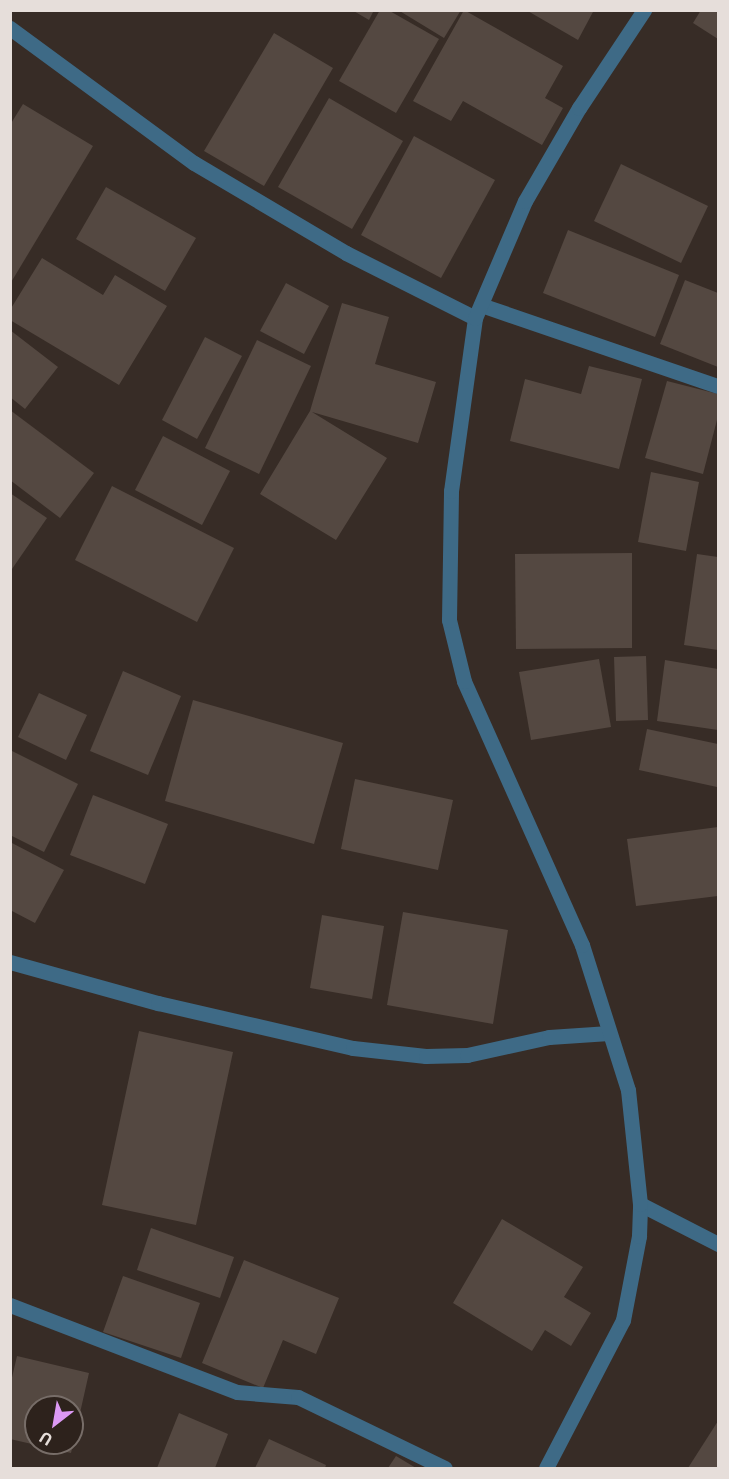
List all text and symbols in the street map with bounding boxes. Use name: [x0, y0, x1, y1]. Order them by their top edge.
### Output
north arrow: [24, 1395, 84, 1455]
text: U: [35, 1426, 57, 1451]

